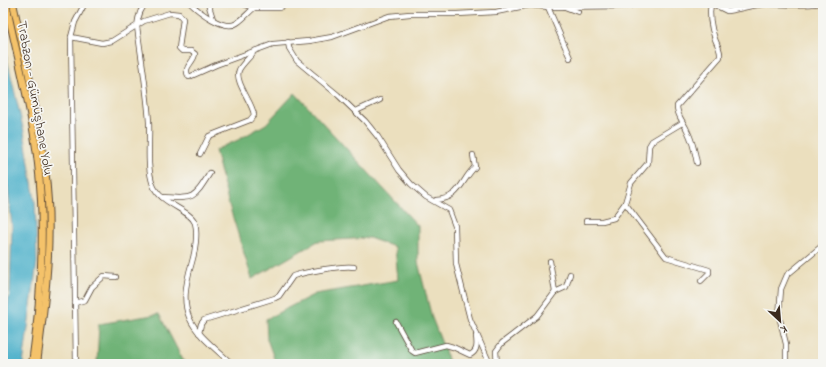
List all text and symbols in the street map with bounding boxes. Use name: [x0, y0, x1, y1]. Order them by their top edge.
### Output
street label: Trabzon - Gümüşhane Yolu: [11, 19, 58, 177]
north arrow: [760, 301, 800, 341]
text: K: [777, 321, 790, 338]

